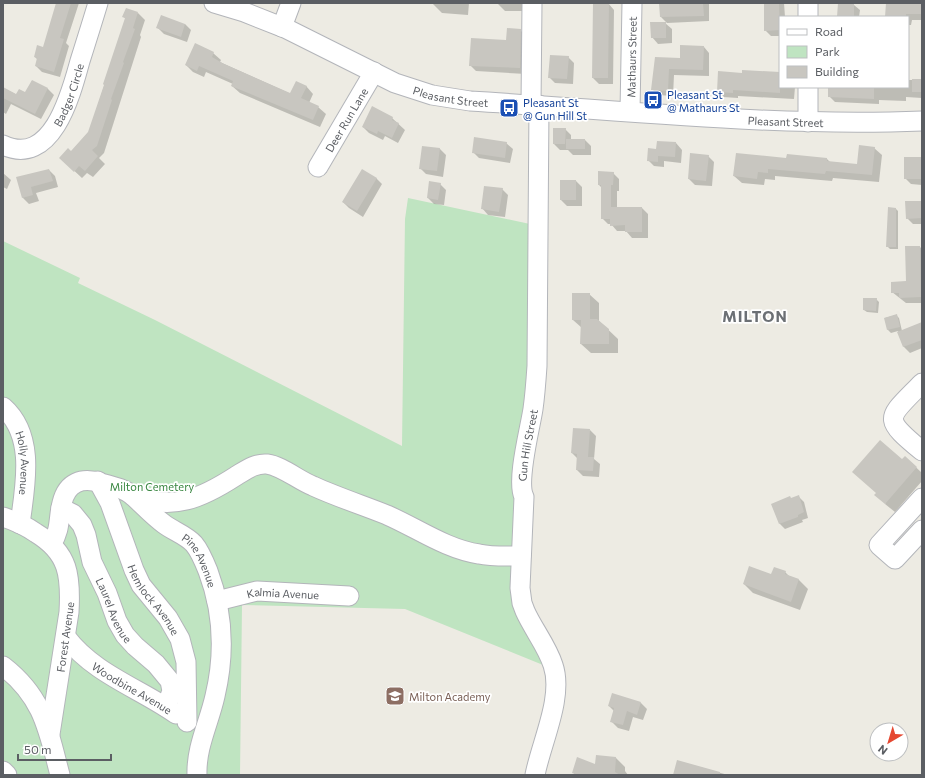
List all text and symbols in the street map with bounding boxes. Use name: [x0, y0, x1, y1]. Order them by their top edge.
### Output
street label: Mathaurs Street: [624, 16, 638, 98]
legend: [779, 16, 909, 88]
text: Road: [815, 24, 843, 38]
text: Park: [815, 44, 841, 58]
street label: Badger Circle: [50, 62, 86, 128]
text: Building: [815, 64, 859, 78]
street label: Pleasant Street: [412, 83, 489, 109]
street label: Deer Run Lane: [322, 85, 370, 154]
place label: Pleasant St @ Mathaurs St: [667, 88, 740, 114]
bus stop icon: Pleasant St @ Mathaurs St: [642, 89, 664, 111]
place label: Pleasant St @ Gun Hill St: [523, 96, 588, 122]
bus stop icon: Pleasant St @ Gun Hill St: [498, 97, 520, 119]
street label: Pleasant Street: [747, 113, 824, 128]
district label: MILTON: [722, 307, 788, 325]
street label: Gun Hill Street: [515, 408, 539, 482]
street label: Holly Avenue: [14, 429, 32, 496]
park label: Milton Cemetery: [110, 480, 195, 493]
street label: Pine Avenue: [180, 530, 220, 589]
street label: Hemlock Avenue: [126, 562, 183, 637]
street label: Laurel Avenue: [94, 575, 135, 645]
street label: Kalmia Avenue: [245, 584, 320, 601]
street label: Forest Avenue: [54, 601, 76, 673]
street label: Woodbine Avenue: [90, 659, 175, 716]
school or university icon: Milton Academy: [384, 685, 406, 707]
place label: Milton Academy: [409, 690, 491, 703]
north arrow: [869, 722, 909, 762]
scale bar: [18, 736, 111, 762]
text: 50 m: [24, 742, 52, 756]
text: N: [875, 743, 890, 758]

